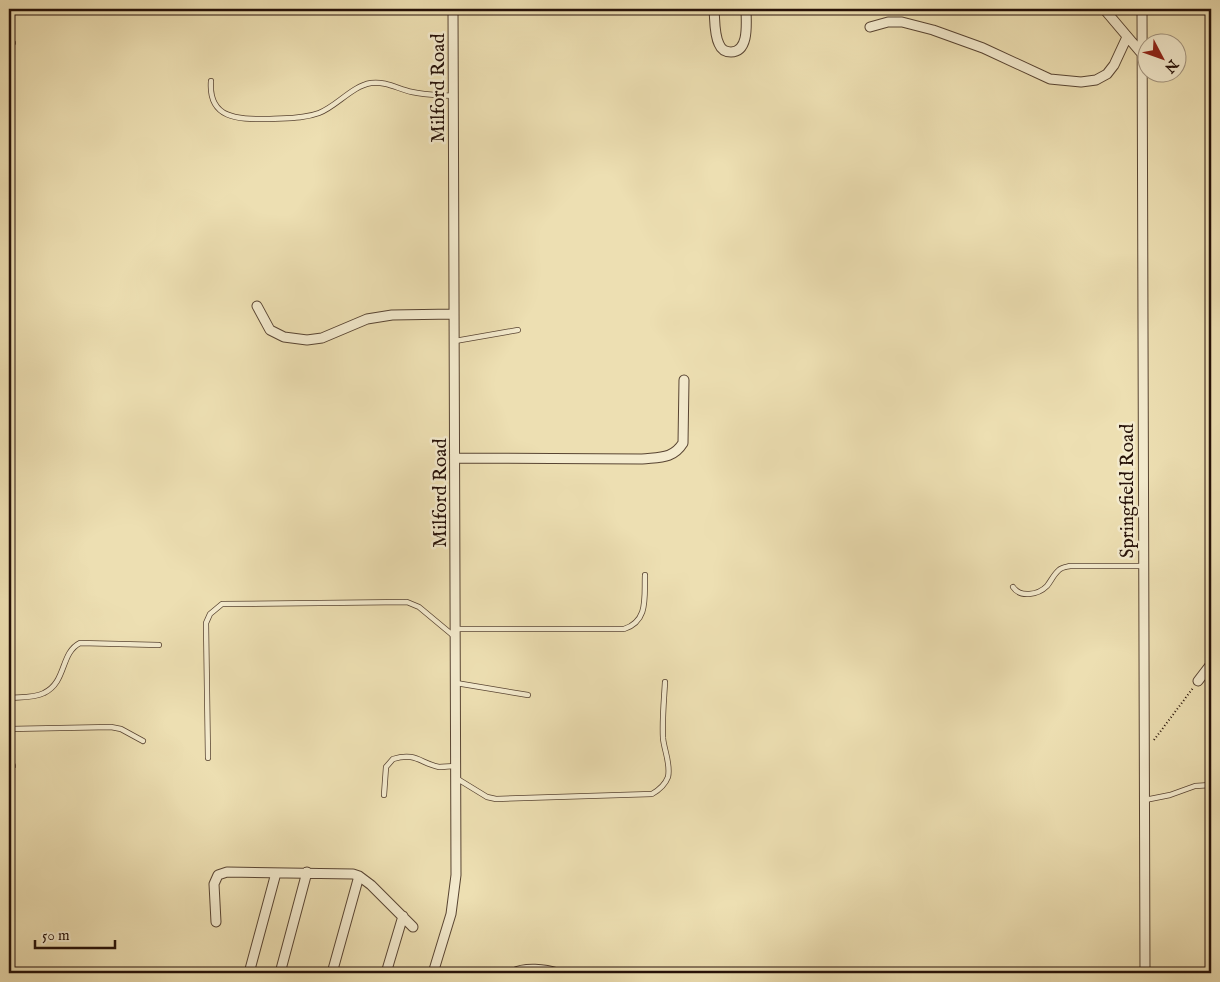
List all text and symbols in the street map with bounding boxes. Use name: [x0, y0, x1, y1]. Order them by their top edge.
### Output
street label: Milford Road: [427, 32, 451, 143]
north arrow: [1138, 32, 1188, 82]
text: N: [1160, 55, 1182, 76]
street label: Springfield Road: [1116, 423, 1140, 558]
street label: Milford Road: [429, 437, 453, 548]
scale bar: [35, 917, 115, 949]
text: 50 m: [42, 926, 70, 945]

